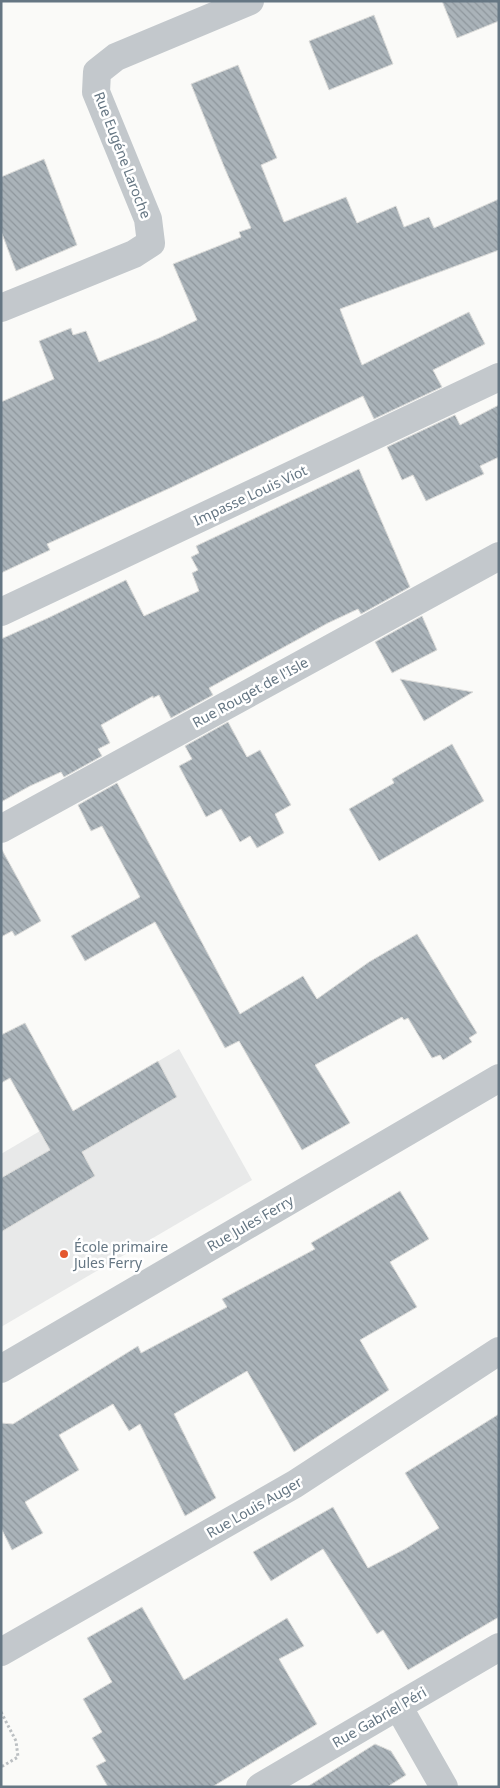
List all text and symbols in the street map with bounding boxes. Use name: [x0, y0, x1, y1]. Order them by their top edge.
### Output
street label: Rue Eugéne Laroche: [90, 89, 156, 221]
street label: Impasse Louis Viot: [190, 460, 310, 530]
street label: Rue Rouget de l'Isle: [189, 652, 311, 732]
street label: Rue Jules Ferry: [203, 1190, 298, 1256]
place label: École primaire Jules Ferry: [72, 1237, 168, 1272]
marker: École primaire Jules Ferry: [58, 1248, 70, 1260]
street label: Rue Louis Auger: [203, 1472, 305, 1542]
street label: Rue Gabriel Péri: [328, 1682, 430, 1752]

